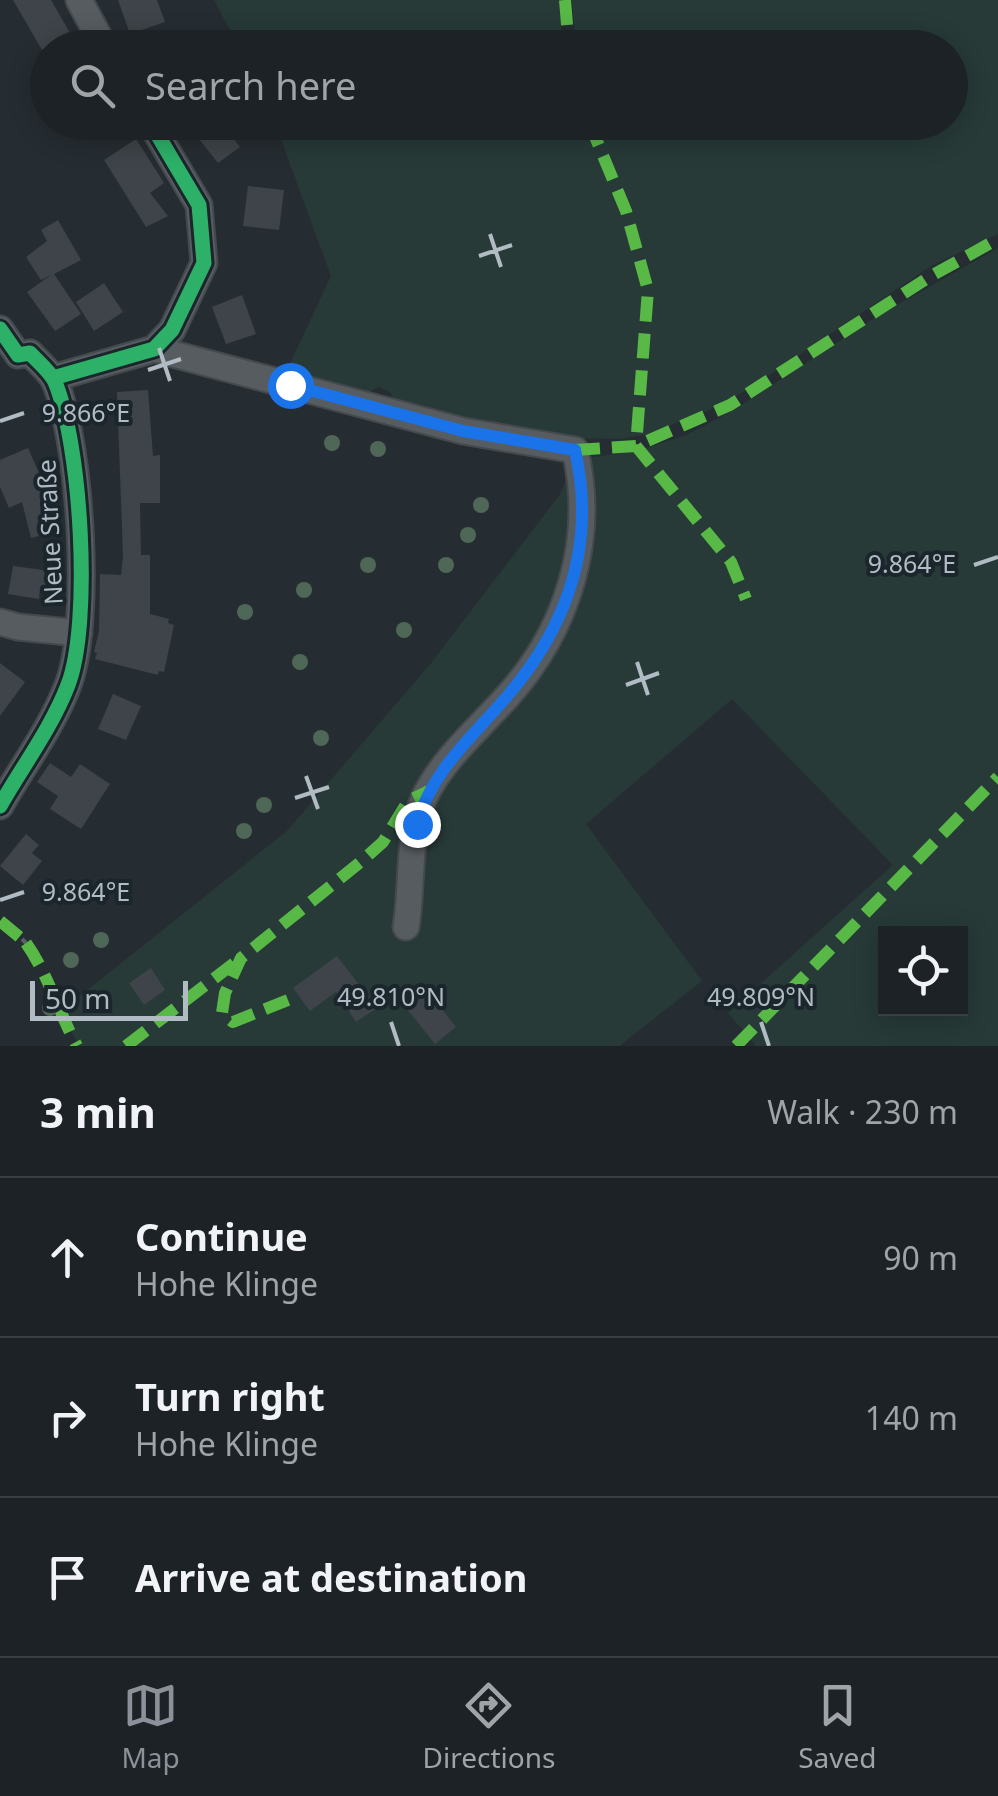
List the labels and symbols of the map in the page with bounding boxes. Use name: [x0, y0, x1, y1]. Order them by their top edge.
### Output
route start: [268, 363, 314, 409]
text: 9.866°E: [42, 395, 130, 429]
street label: Neue Straße: [28, 458, 70, 606]
text: 9.864°E: [868, 546, 956, 580]
route end: [395, 802, 441, 848]
text: 9.864°E: [42, 874, 130, 908]
scale bar: [30, 976, 188, 1020]
text: 49.810°N: [337, 979, 445, 1013]
text: 49.809°N: [707, 979, 815, 1013]

